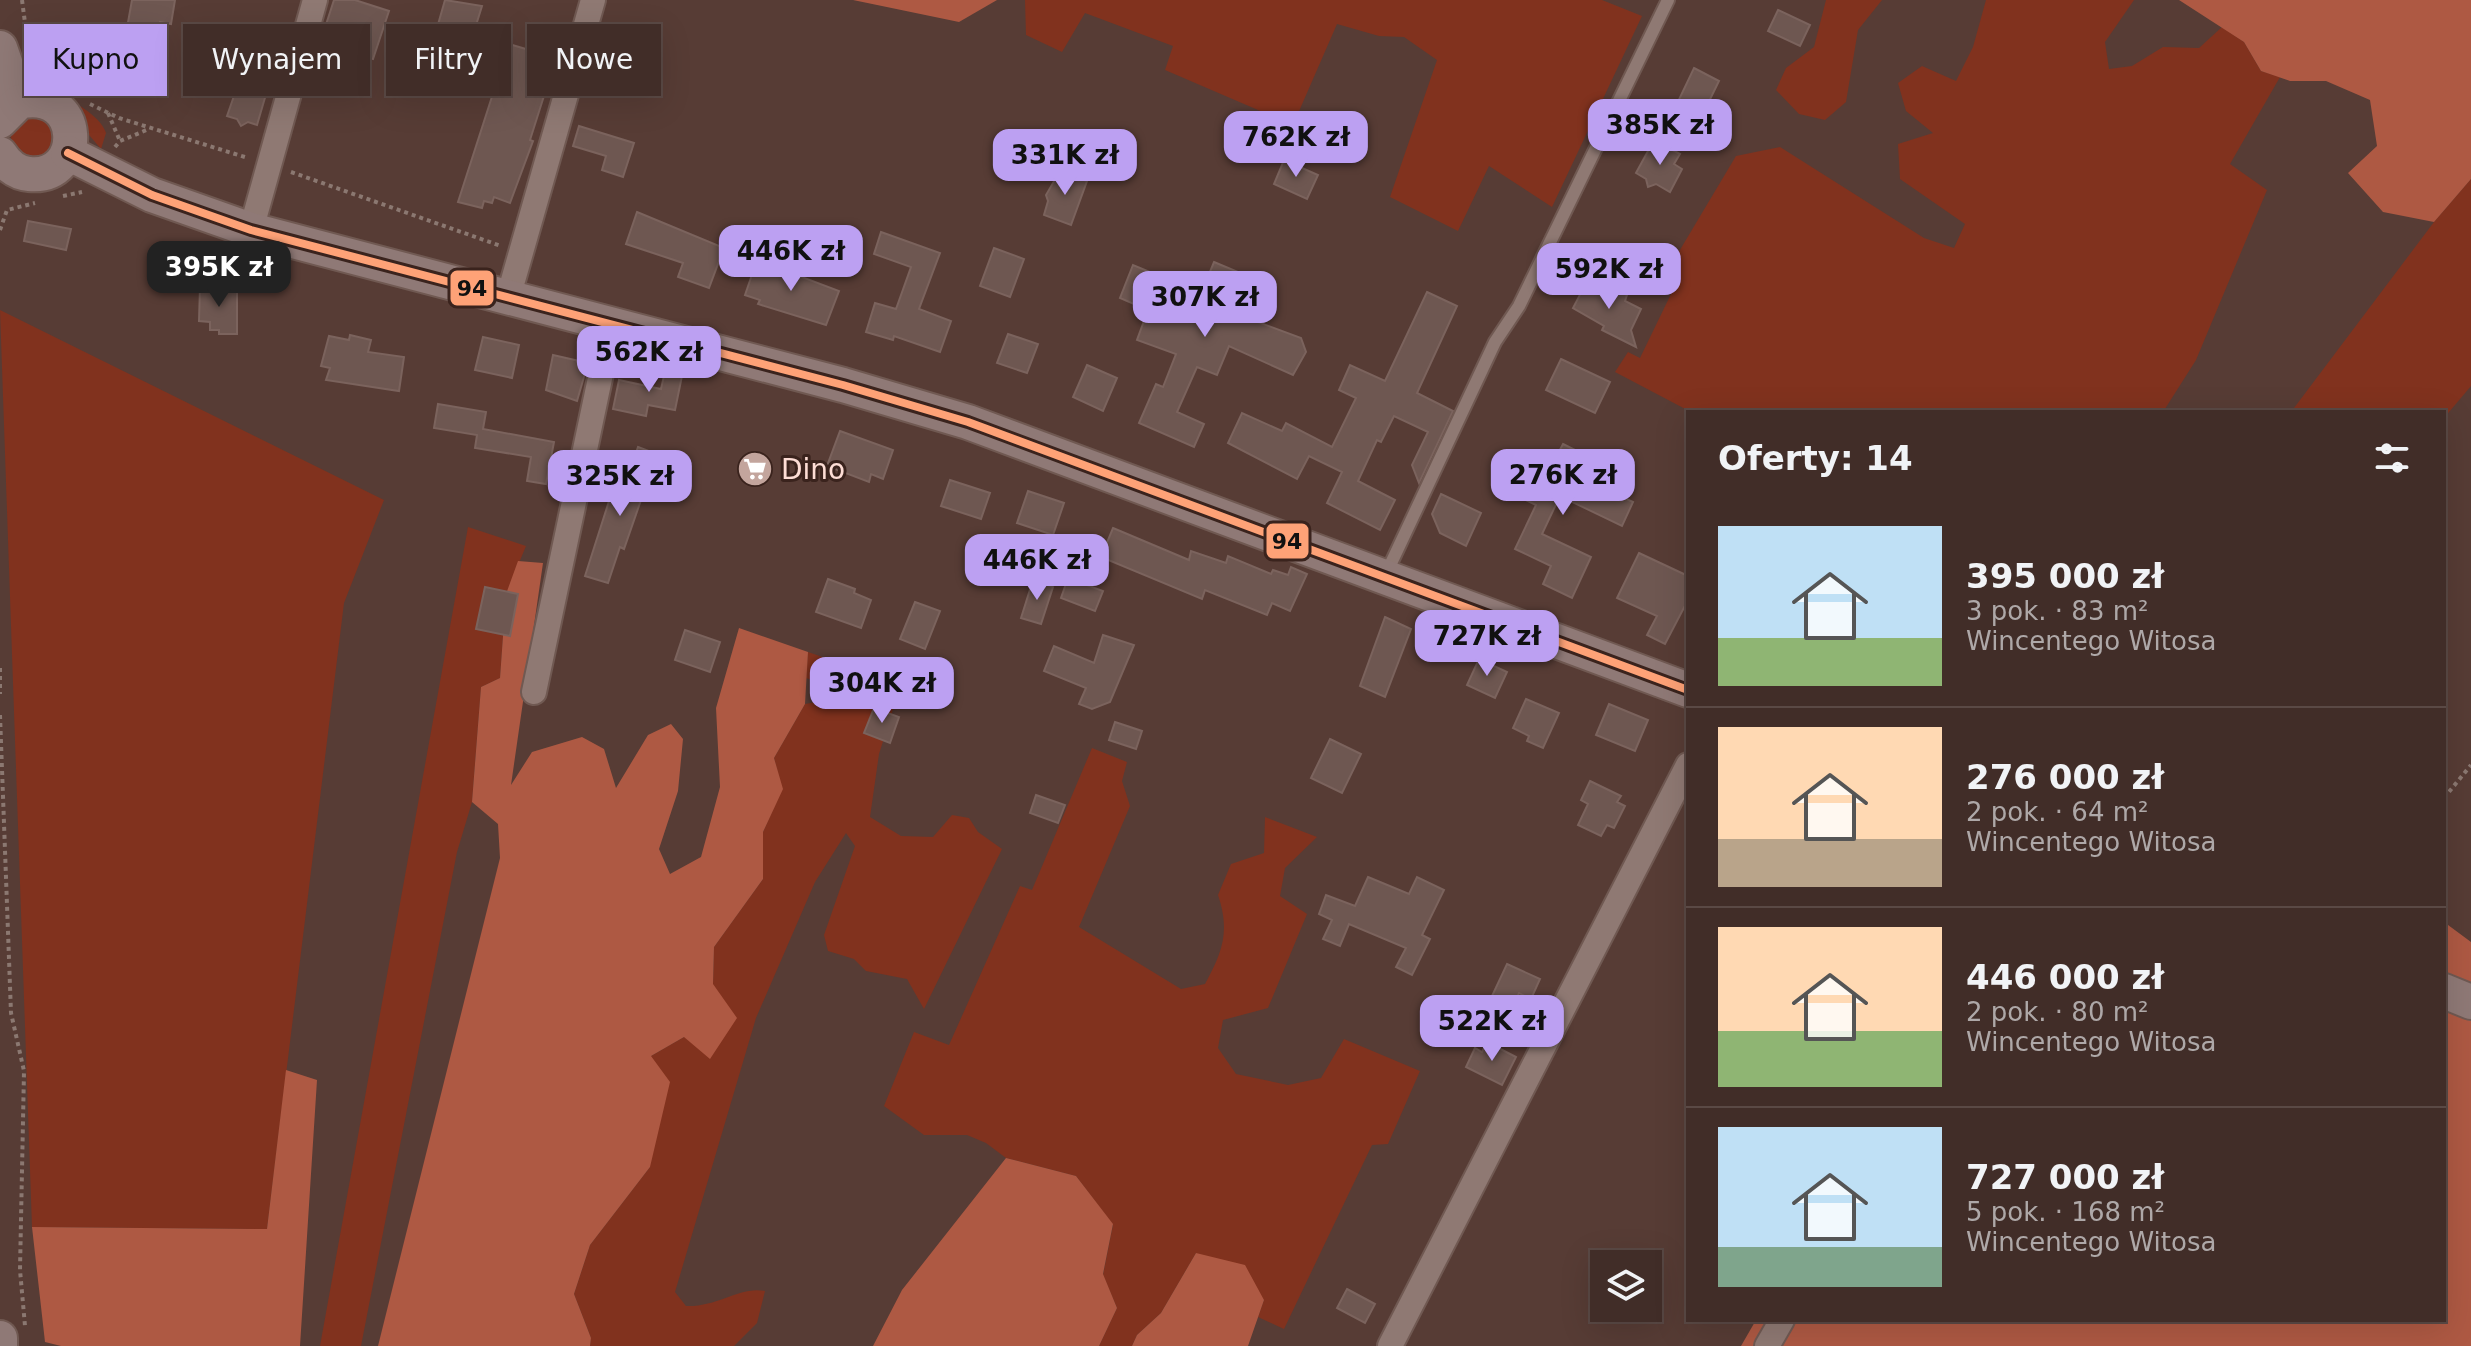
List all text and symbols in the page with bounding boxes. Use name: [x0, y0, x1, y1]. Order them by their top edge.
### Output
chip: Kupno: [24, 24, 167, 96]
chip: Wynajem: [183, 24, 370, 96]
chip: Filtry: [386, 24, 511, 96]
chip: Nowe: [527, 24, 661, 96]
pin: 385K zł: [1586, 99, 1734, 167]
text: 385K zł: [1606, 110, 1714, 140]
pin: 762K zł: [1222, 111, 1370, 179]
text: 762K zł: [1242, 122, 1350, 152]
pin: 331K zł: [991, 129, 1139, 197]
text: 331K zł: [1011, 140, 1119, 170]
pin: 446K zł: [717, 225, 865, 293]
text: 446K zł: [737, 236, 845, 266]
pin: 395K zł: [145, 241, 293, 309]
pin: 592K zł: [1535, 243, 1683, 311]
text: 395K zł: [165, 252, 273, 282]
text: 592K zł: [1555, 254, 1663, 284]
line badge: 94: [449, 269, 495, 307]
pin: 307K zł: [1131, 271, 1279, 339]
text: 94: [457, 276, 487, 301]
text: 307K zł: [1151, 282, 1259, 312]
pin: 562K zł: [575, 326, 723, 394]
text: 562K zł: [595, 337, 703, 367]
icon: filters: [2370, 436, 2414, 480]
text: Oferty: 14: [1718, 438, 1913, 478]
pin: 276K zł: [1489, 449, 1637, 517]
pin: 325K zł: [546, 450, 694, 518]
supermarket icon: Dino: [736, 450, 774, 488]
place label: Dino: [781, 453, 845, 486]
text: 276K zł: [1509, 460, 1617, 490]
text: 325K zł: [566, 461, 674, 491]
line badge: 94: [1265, 522, 1310, 560]
text: 94: [1272, 529, 1302, 554]
pin: 446K zł: [963, 534, 1111, 602]
text: 446K zł: [983, 545, 1091, 575]
text: 395 000 zł: [1966, 556, 2164, 596]
icon: home: [1782, 558, 1878, 654]
text: 3 pok. · 83 m²: [1966, 596, 2148, 626]
pin: 727K zł: [1413, 610, 1561, 678]
text: 727K zł: [1433, 621, 1541, 651]
text: Wincentego Witosa: [1966, 626, 2216, 656]
pin: 304K zł: [808, 657, 956, 725]
text: 304K zł: [828, 668, 936, 698]
text: 276 000 zł: [1966, 757, 2164, 797]
icon: home: [1782, 759, 1878, 855]
text: 2 pok. · 64 m²: [1966, 797, 2148, 827]
text: Wincentego Witosa: [1966, 827, 2216, 857]
text: 446 000 zł: [1966, 957, 2164, 997]
icon: home: [1782, 959, 1878, 1055]
pin: 522K zł: [1418, 995, 1566, 1063]
text: 2 pok. · 80 m²: [1966, 997, 2148, 1027]
text: 522K zł: [1438, 1006, 1546, 1036]
text: Wincentego Witosa: [1966, 1027, 2216, 1057]
text: 727 000 zł: [1966, 1157, 2164, 1197]
icon: home: [1782, 1159, 1878, 1255]
text: 5 pok. · 168 m²: [1966, 1197, 2165, 1227]
text: Wincentego Witosa: [1966, 1227, 2216, 1257]
map controls: [1590, 1250, 1662, 1322]
button: layers: [1590, 1250, 1662, 1322]

